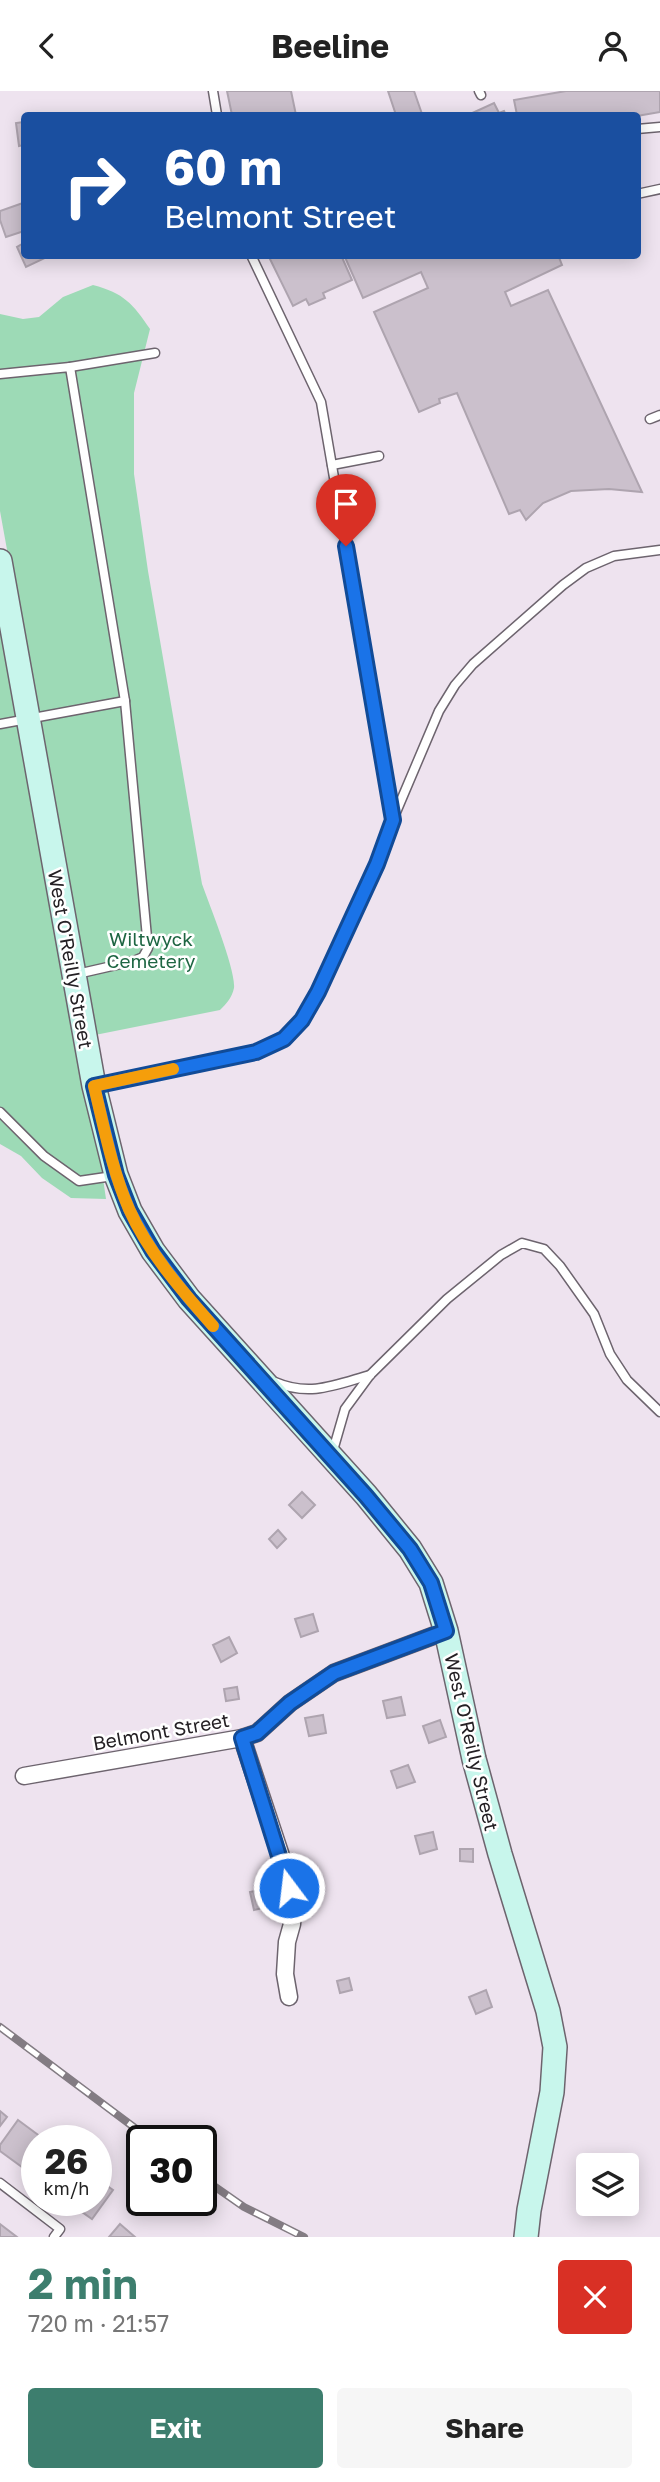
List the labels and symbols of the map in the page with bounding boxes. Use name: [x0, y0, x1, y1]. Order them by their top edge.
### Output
pin: [316, 474, 376, 546]
street label: West O'Reilly Street: [44, 868, 98, 1050]
park label: Wiltwyck Cemetery: [106, 927, 196, 972]
street label: West O'Reilly Street: [440, 1651, 504, 1833]
street label: Belmont Street: [91, 1708, 231, 1754]
position arrow: [252, 1851, 326, 1925]
speed limit sign: 30: [126, 2125, 217, 2216]

